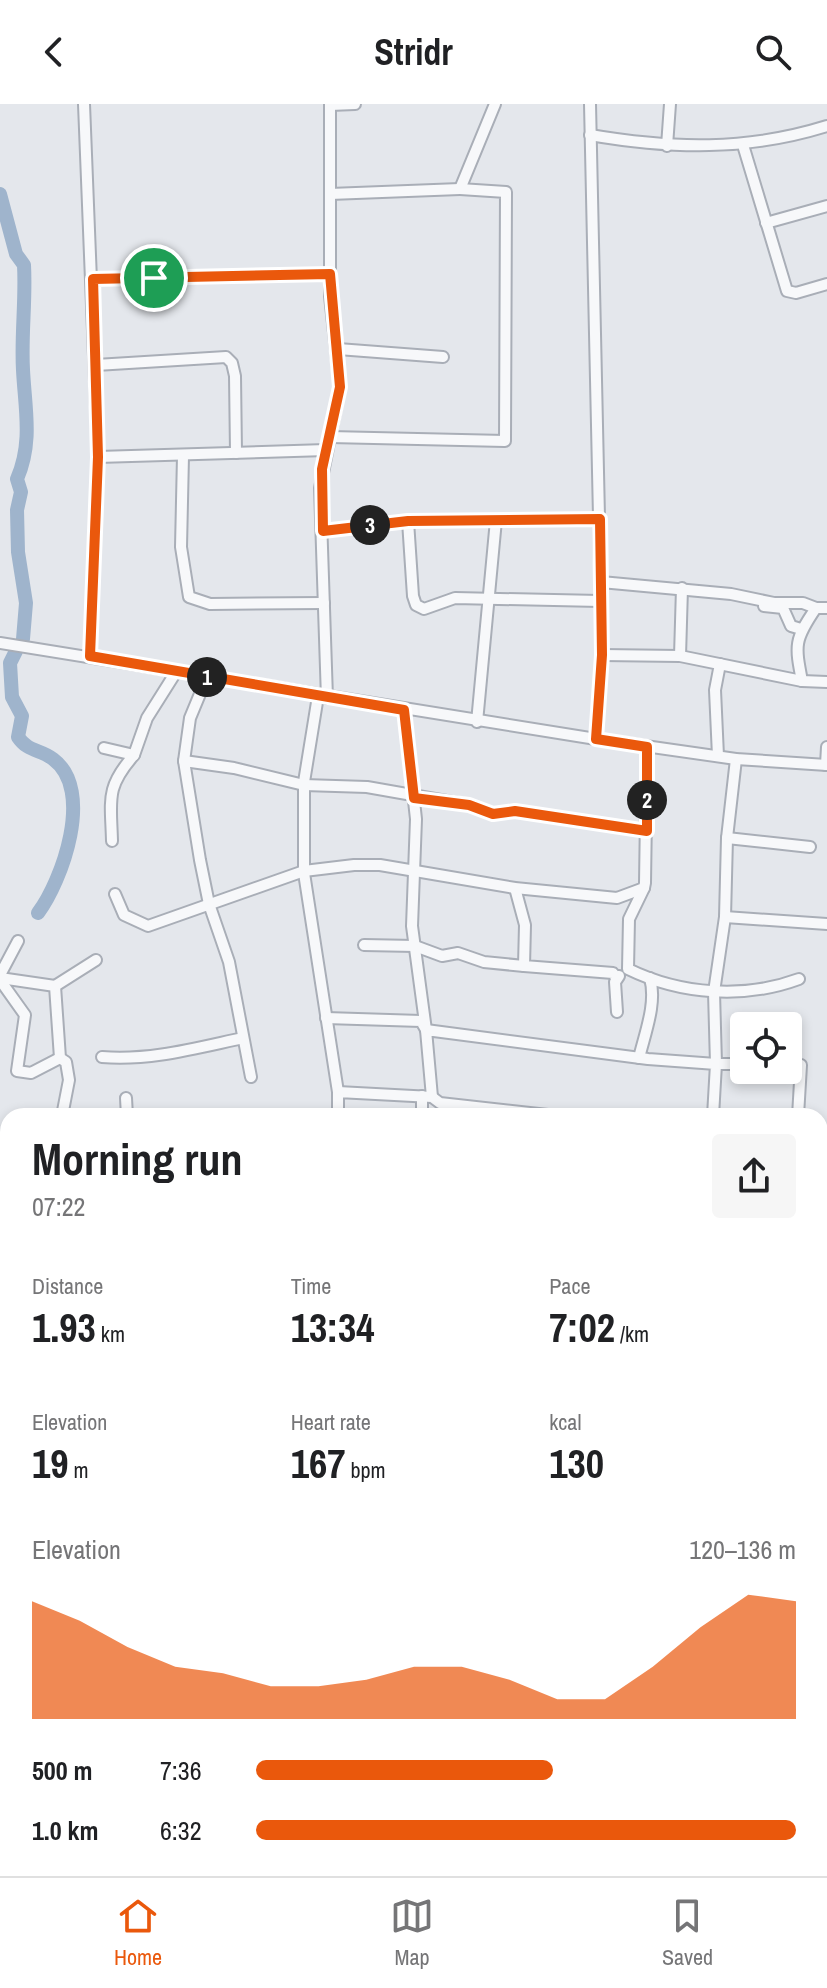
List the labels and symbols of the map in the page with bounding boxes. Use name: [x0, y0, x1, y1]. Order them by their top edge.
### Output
pin: [120, 244, 188, 312]
pin: 3: [350, 505, 390, 545]
pin: 1: [187, 657, 227, 697]
pin: 2: [627, 780, 667, 820]

